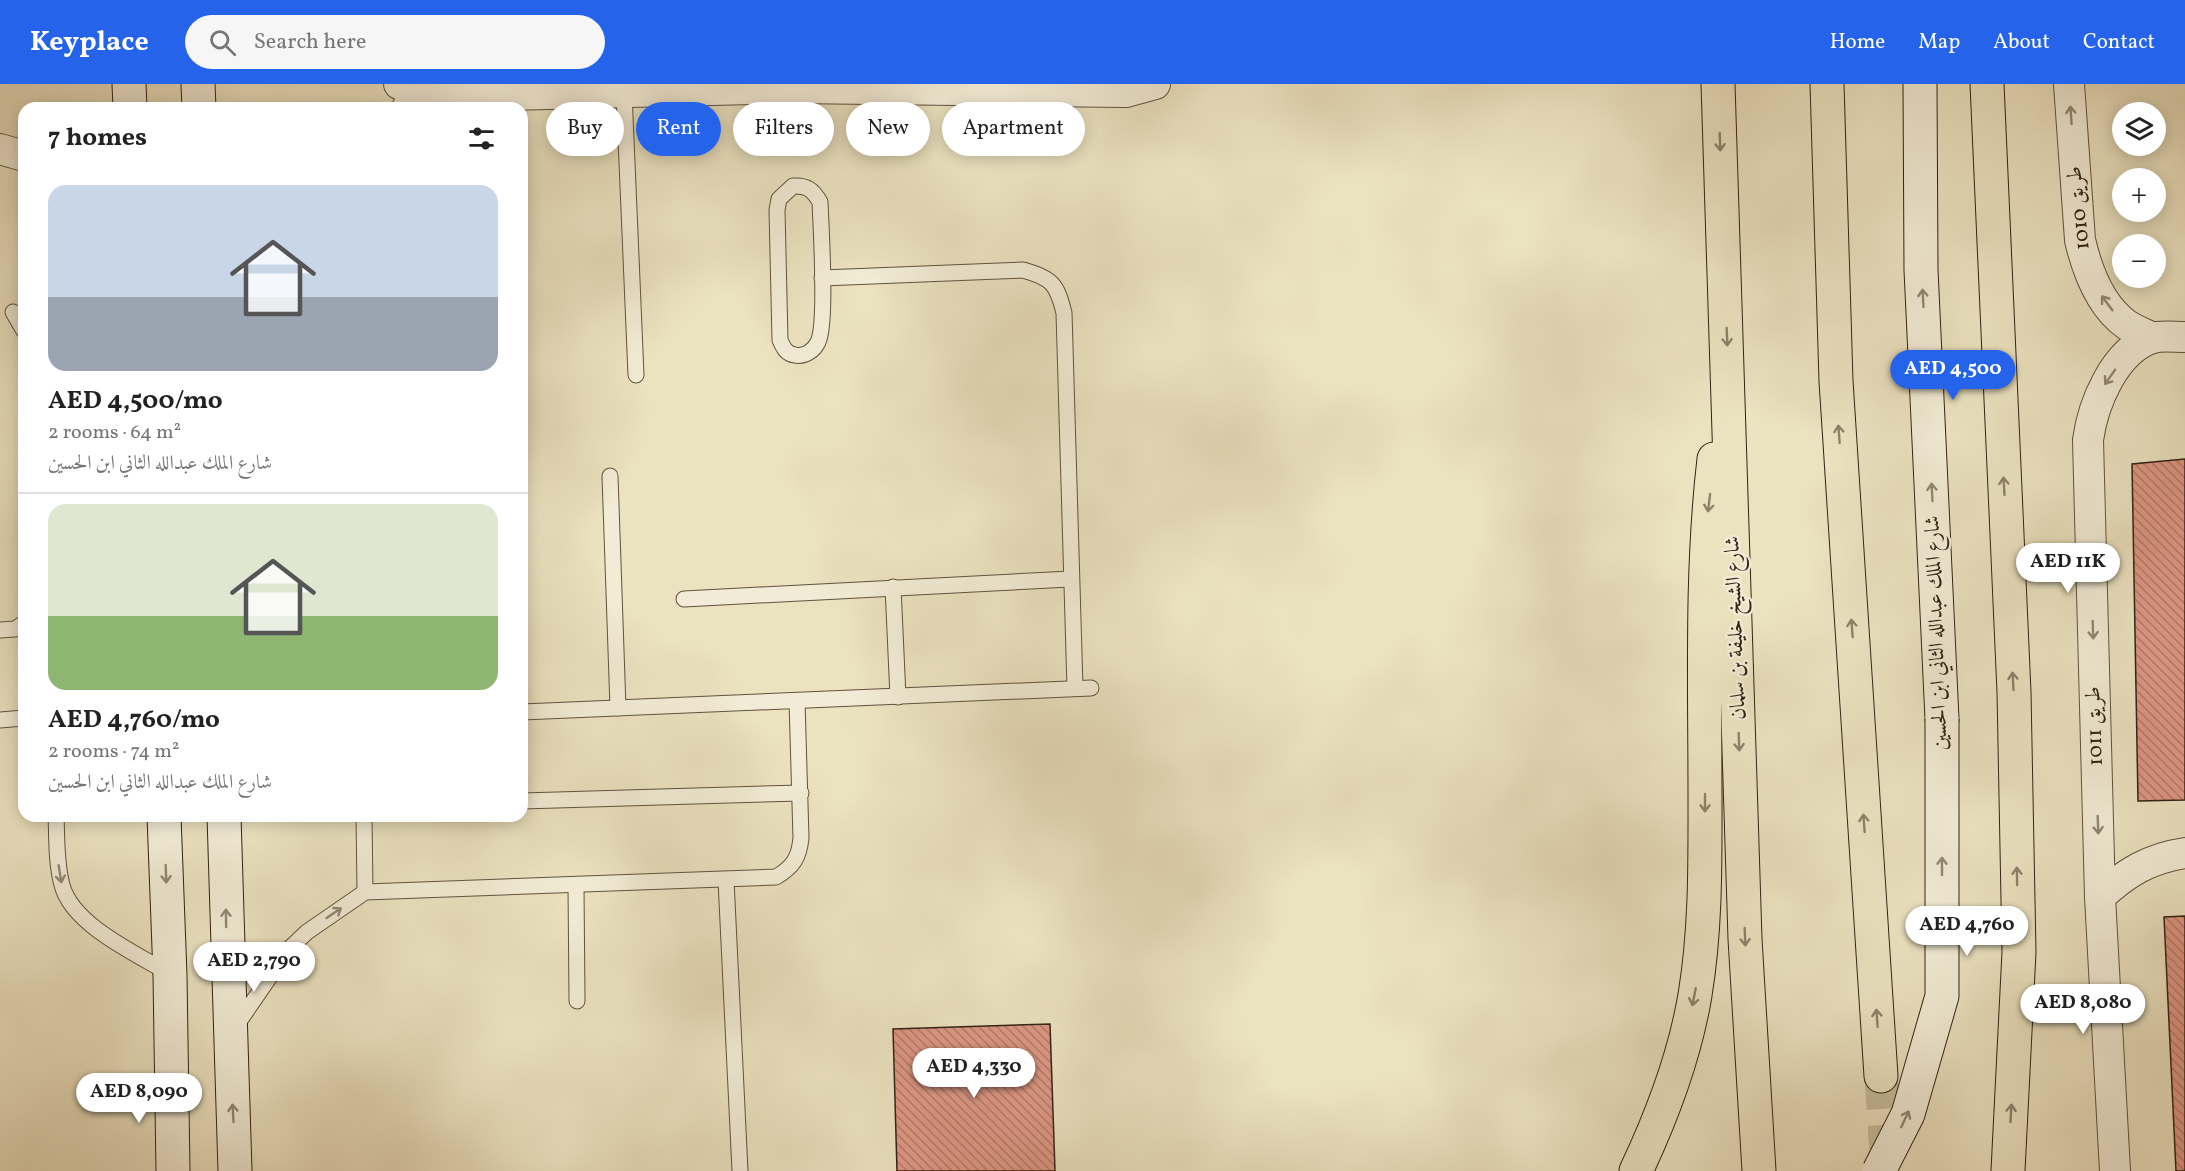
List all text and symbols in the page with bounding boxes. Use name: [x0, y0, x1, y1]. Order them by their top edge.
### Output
search box: [185, 15, 605, 69]
text: Keyplace: [30, 23, 149, 62]
icon: search: [206, 26, 239, 59]
text: Search here: [254, 27, 366, 58]
text: Home: [1830, 28, 1885, 57]
text: Map: [1918, 28, 1960, 57]
text: About: [1993, 28, 2050, 57]
text: Contact: [2083, 28, 2155, 57]
chip: Buy: [546, 102, 624, 156]
chip: Rent: [636, 102, 721, 156]
chip: Filters: [733, 102, 834, 156]
chip: New: [846, 102, 930, 156]
chip: Apartment: [942, 102, 1085, 156]
map controls: [2112, 102, 2166, 288]
button: layers: [2112, 102, 2166, 156]
one-way arrow: [2065, 105, 2076, 125]
text: 7 homes: [48, 120, 147, 156]
icon: filters: [465, 122, 498, 155]
one-way arrow: [1715, 132, 1726, 152]
street label: طريق 1010: [2060, 165, 2098, 251]
button: +: [2112, 168, 2166, 222]
icon: home: [219, 224, 327, 332]
button: −: [2112, 234, 2166, 288]
one-way arrow: [1917, 288, 1928, 308]
one-way arrow: [2101, 295, 2114, 311]
one-way arrow: [1721, 327, 1732, 347]
pin: AED 4,500: [1884, 350, 2022, 401]
text: AED 4,500: [1904, 355, 2002, 383]
one-way arrow: [2104, 368, 2116, 384]
text: AED 4,500/mo: [48, 383, 223, 419]
text: 2 rooms · 64 m²: [48, 419, 181, 447]
one-way arrow: [1834, 424, 1845, 444]
text: شارع الملك عبدالله الثاني ابن الحسين: [48, 450, 272, 478]
one-way arrow: [1999, 477, 2010, 496]
one-way arrow: [1926, 483, 1937, 503]
one-way arrow: [1703, 493, 1714, 512]
street label: شارع الملك عبدالله الثاني ابن الحسين: [1918, 515, 1958, 751]
street label: شارع الشيخ خليفة بن سلمان: [1718, 535, 1757, 721]
icon: home: [219, 543, 327, 651]
pin: AED 11K: [2013, 543, 2123, 594]
text: AED 11K: [2030, 548, 2106, 576]
one-way arrow: [1846, 619, 1857, 639]
one-way arrow: [2087, 619, 2099, 639]
one-way arrow: [2007, 671, 2019, 691]
street label: طريق 1011: [2079, 686, 2111, 766]
text: AED 4,760/mo: [48, 702, 220, 738]
one-way arrow: [1733, 732, 1745, 752]
text: 2 rooms · 74 m²: [48, 738, 179, 766]
text: شارع الملك عبدالله الثاني ابن الحسين: [48, 769, 272, 797]
one-way arrow: [1699, 792, 1711, 812]
one-way arrow: [1859, 814, 1870, 834]
one-way arrow: [2092, 814, 2104, 834]
one-way arrow: [1936, 857, 1948, 877]
one-way arrow: [54, 864, 65, 884]
one-way arrow: [161, 864, 172, 884]
one-way arrow: [2011, 866, 2023, 886]
one-way arrow: [326, 906, 343, 919]
pin: AED 4,760: [1898, 906, 2036, 957]
one-way arrow: [221, 908, 232, 928]
text: AED 4,760: [1919, 911, 2015, 939]
one-way arrow: [1739, 927, 1751, 947]
pin: AED 2,790: [185, 942, 323, 993]
text: AED 2,790: [207, 947, 301, 975]
pin: AED 8,080: [2014, 984, 2152, 1035]
one-way arrow: [1688, 987, 1699, 1006]
text: AED 8,080: [2034, 989, 2132, 1017]
one-way arrow: [1871, 1008, 1882, 1028]
pin: AED 4,330: [905, 1048, 1043, 1099]
text: AED 4,330: [926, 1053, 1022, 1081]
pin: AED 8,090: [70, 1073, 208, 1124]
text: AED 8,090: [90, 1078, 188, 1106]
one-way arrow: [227, 1103, 238, 1123]
one-way arrow: [2006, 1103, 2017, 1123]
one-way arrow: [1900, 1110, 1912, 1128]

